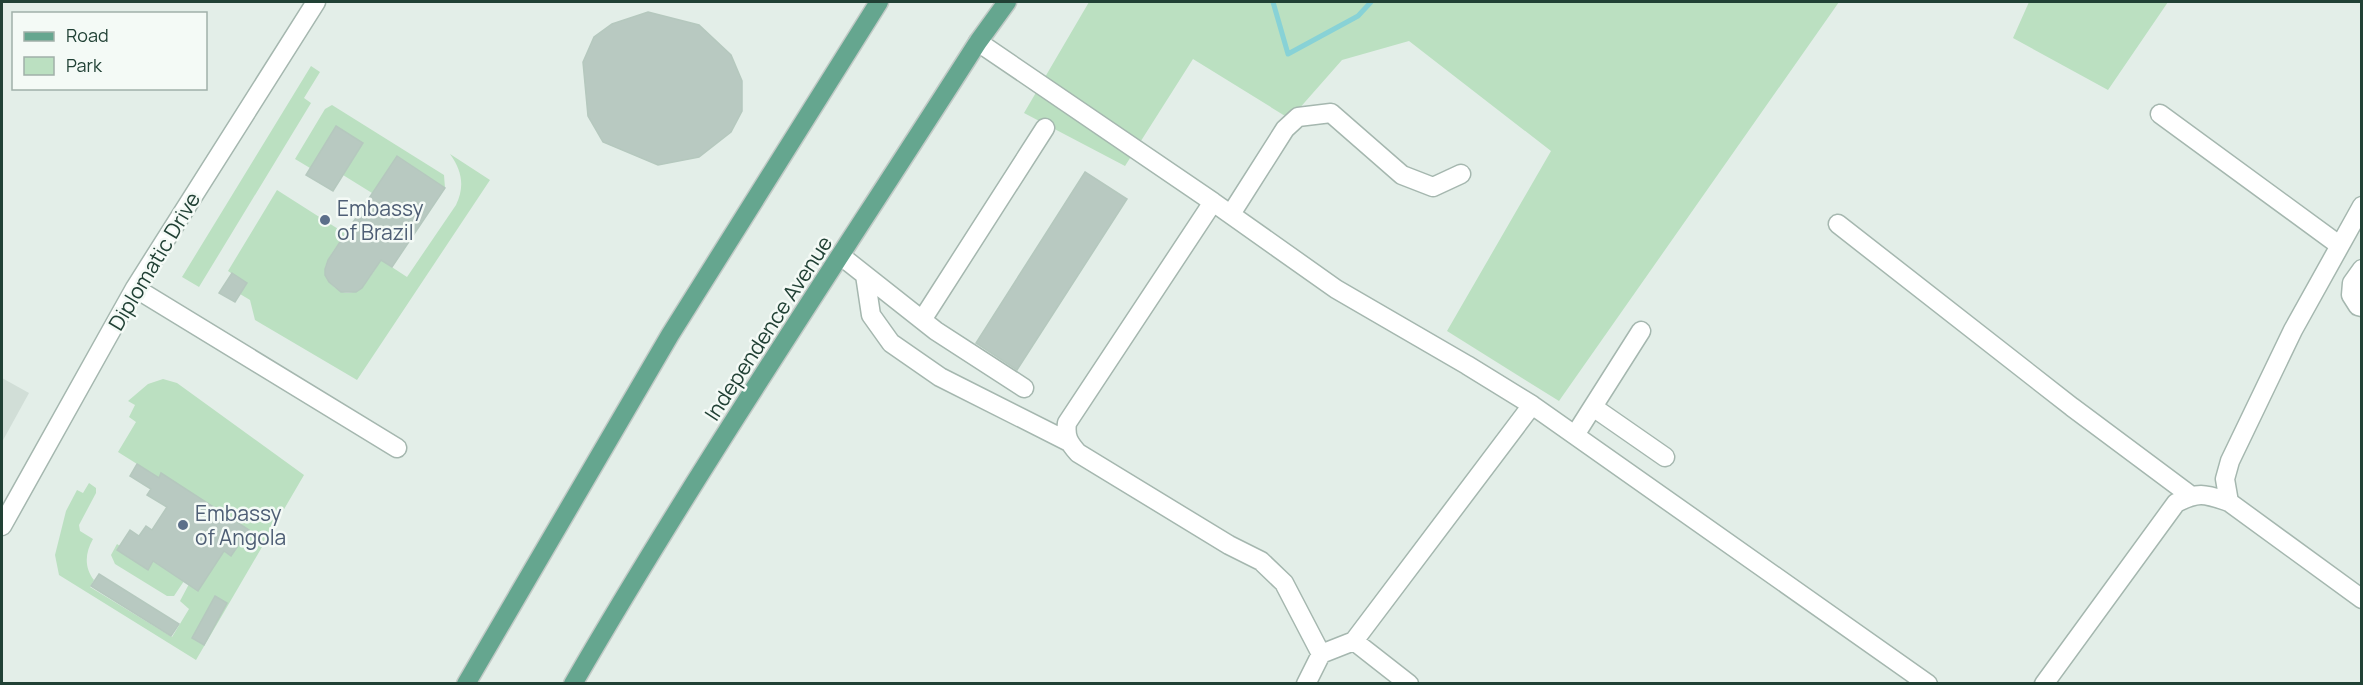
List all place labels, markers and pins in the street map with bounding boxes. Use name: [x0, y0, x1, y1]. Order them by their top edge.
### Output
place label: Embassy of Brazil: [337, 194, 424, 246]
marker: Embassy of Brazil: [318, 213, 332, 227]
place label: Embassy of Angola: [195, 499, 286, 551]
marker: Embassy of Angola: [176, 518, 190, 532]

